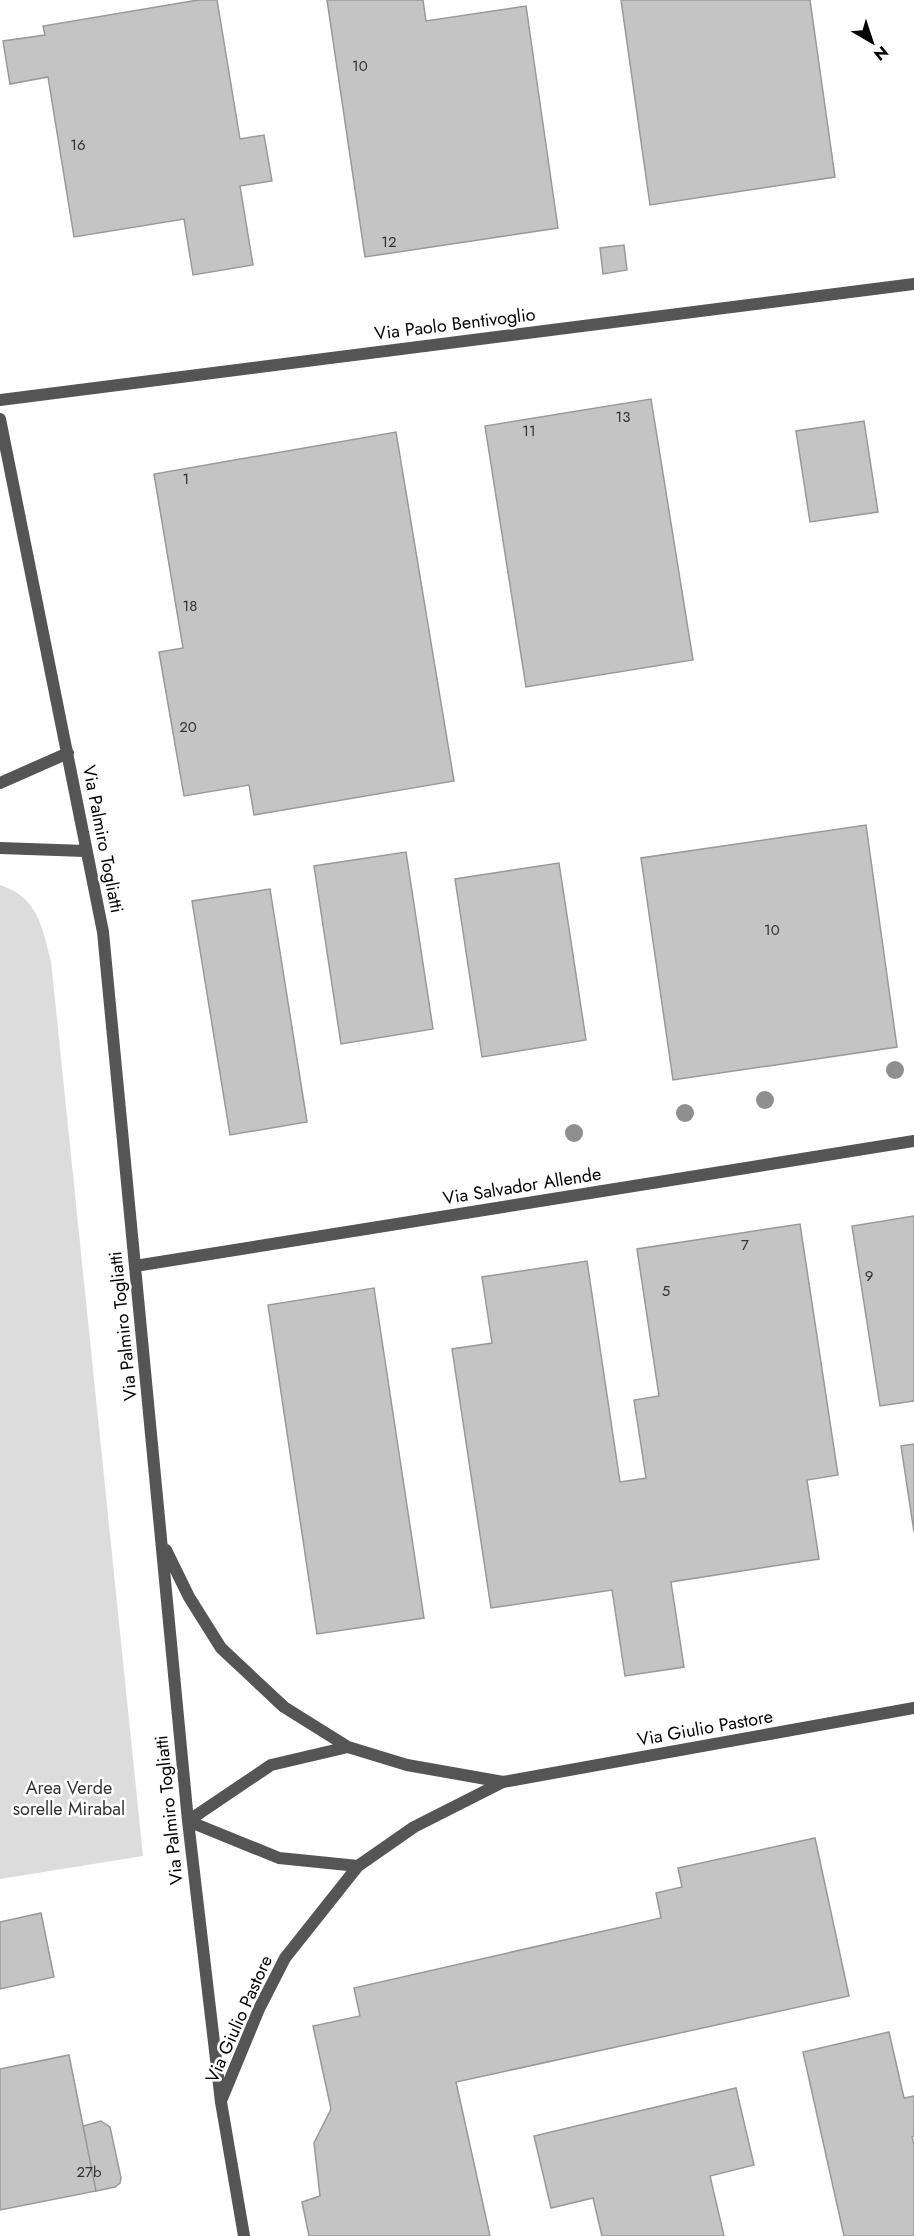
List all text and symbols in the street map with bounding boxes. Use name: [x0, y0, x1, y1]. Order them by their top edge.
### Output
north arrow: [842, 12, 902, 72]
text: N: [869, 40, 893, 66]
house number: 10: [352, 55, 368, 77]
house number: 16: [70, 134, 86, 156]
house number: 12: [381, 231, 397, 253]
street label: Via Paolo Bentivoglio: [373, 301, 537, 347]
house number: 13: [616, 406, 630, 428]
house number: 11: [522, 420, 536, 442]
house number: 1: [183, 468, 189, 490]
house number: 18: [183, 595, 197, 617]
house number: 20: [179, 716, 197, 738]
street label: Via Palmiro Togliatti: [76, 763, 130, 915]
house number: 10: [764, 919, 780, 941]
street label: Via Salvador Allende: [441, 1161, 603, 1211]
house number: 7: [741, 1234, 749, 1256]
street label: Via Palmiro Togliatti: [102, 1250, 144, 1402]
house number: 9: [865, 1265, 873, 1287]
house number: 5: [662, 1280, 670, 1302]
street label: Via Giulio Pastore: [635, 1703, 775, 1753]
street label: Via Palmiro Togliatti: [148, 1734, 190, 1886]
park label: Area Verde sorelle Mirabal: [13, 1775, 125, 1822]
street label: Via Giulio Pastore: [199, 1951, 279, 2087]
house number: 27b: [77, 2161, 102, 2183]

